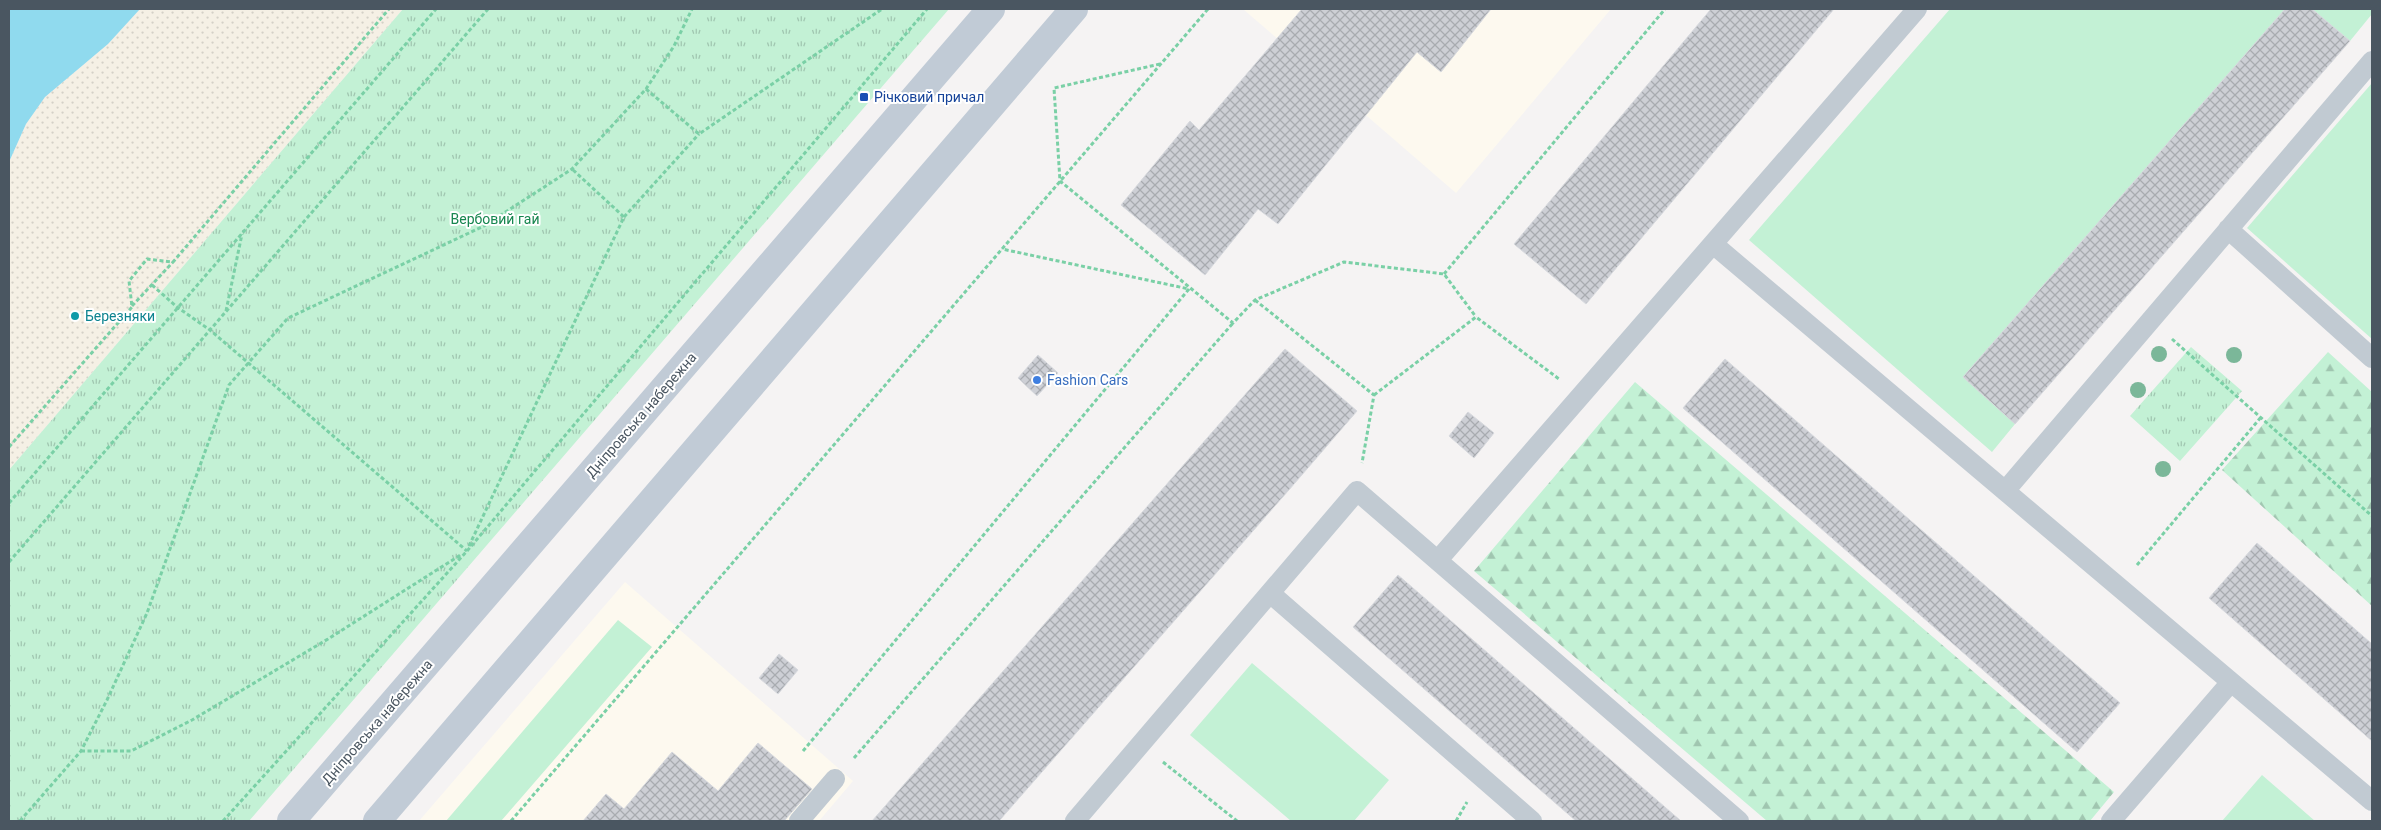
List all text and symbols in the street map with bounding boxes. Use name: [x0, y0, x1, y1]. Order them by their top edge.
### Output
place label: Річковий причал: [874, 89, 984, 105]
marker: Річковий причал: [858, 91, 870, 103]
park label: Вербовий гай: [451, 211, 539, 227]
place label: Березняки: [85, 308, 155, 324]
marker: Березняки: [69, 310, 81, 322]
street label: Дніпровська набережна: [582, 349, 700, 481]
place label: Fashion Cars: [1047, 372, 1128, 388]
marker: Fashion Cars: [1031, 374, 1043, 386]
street label: Дніпровська набережна: [318, 656, 436, 788]

